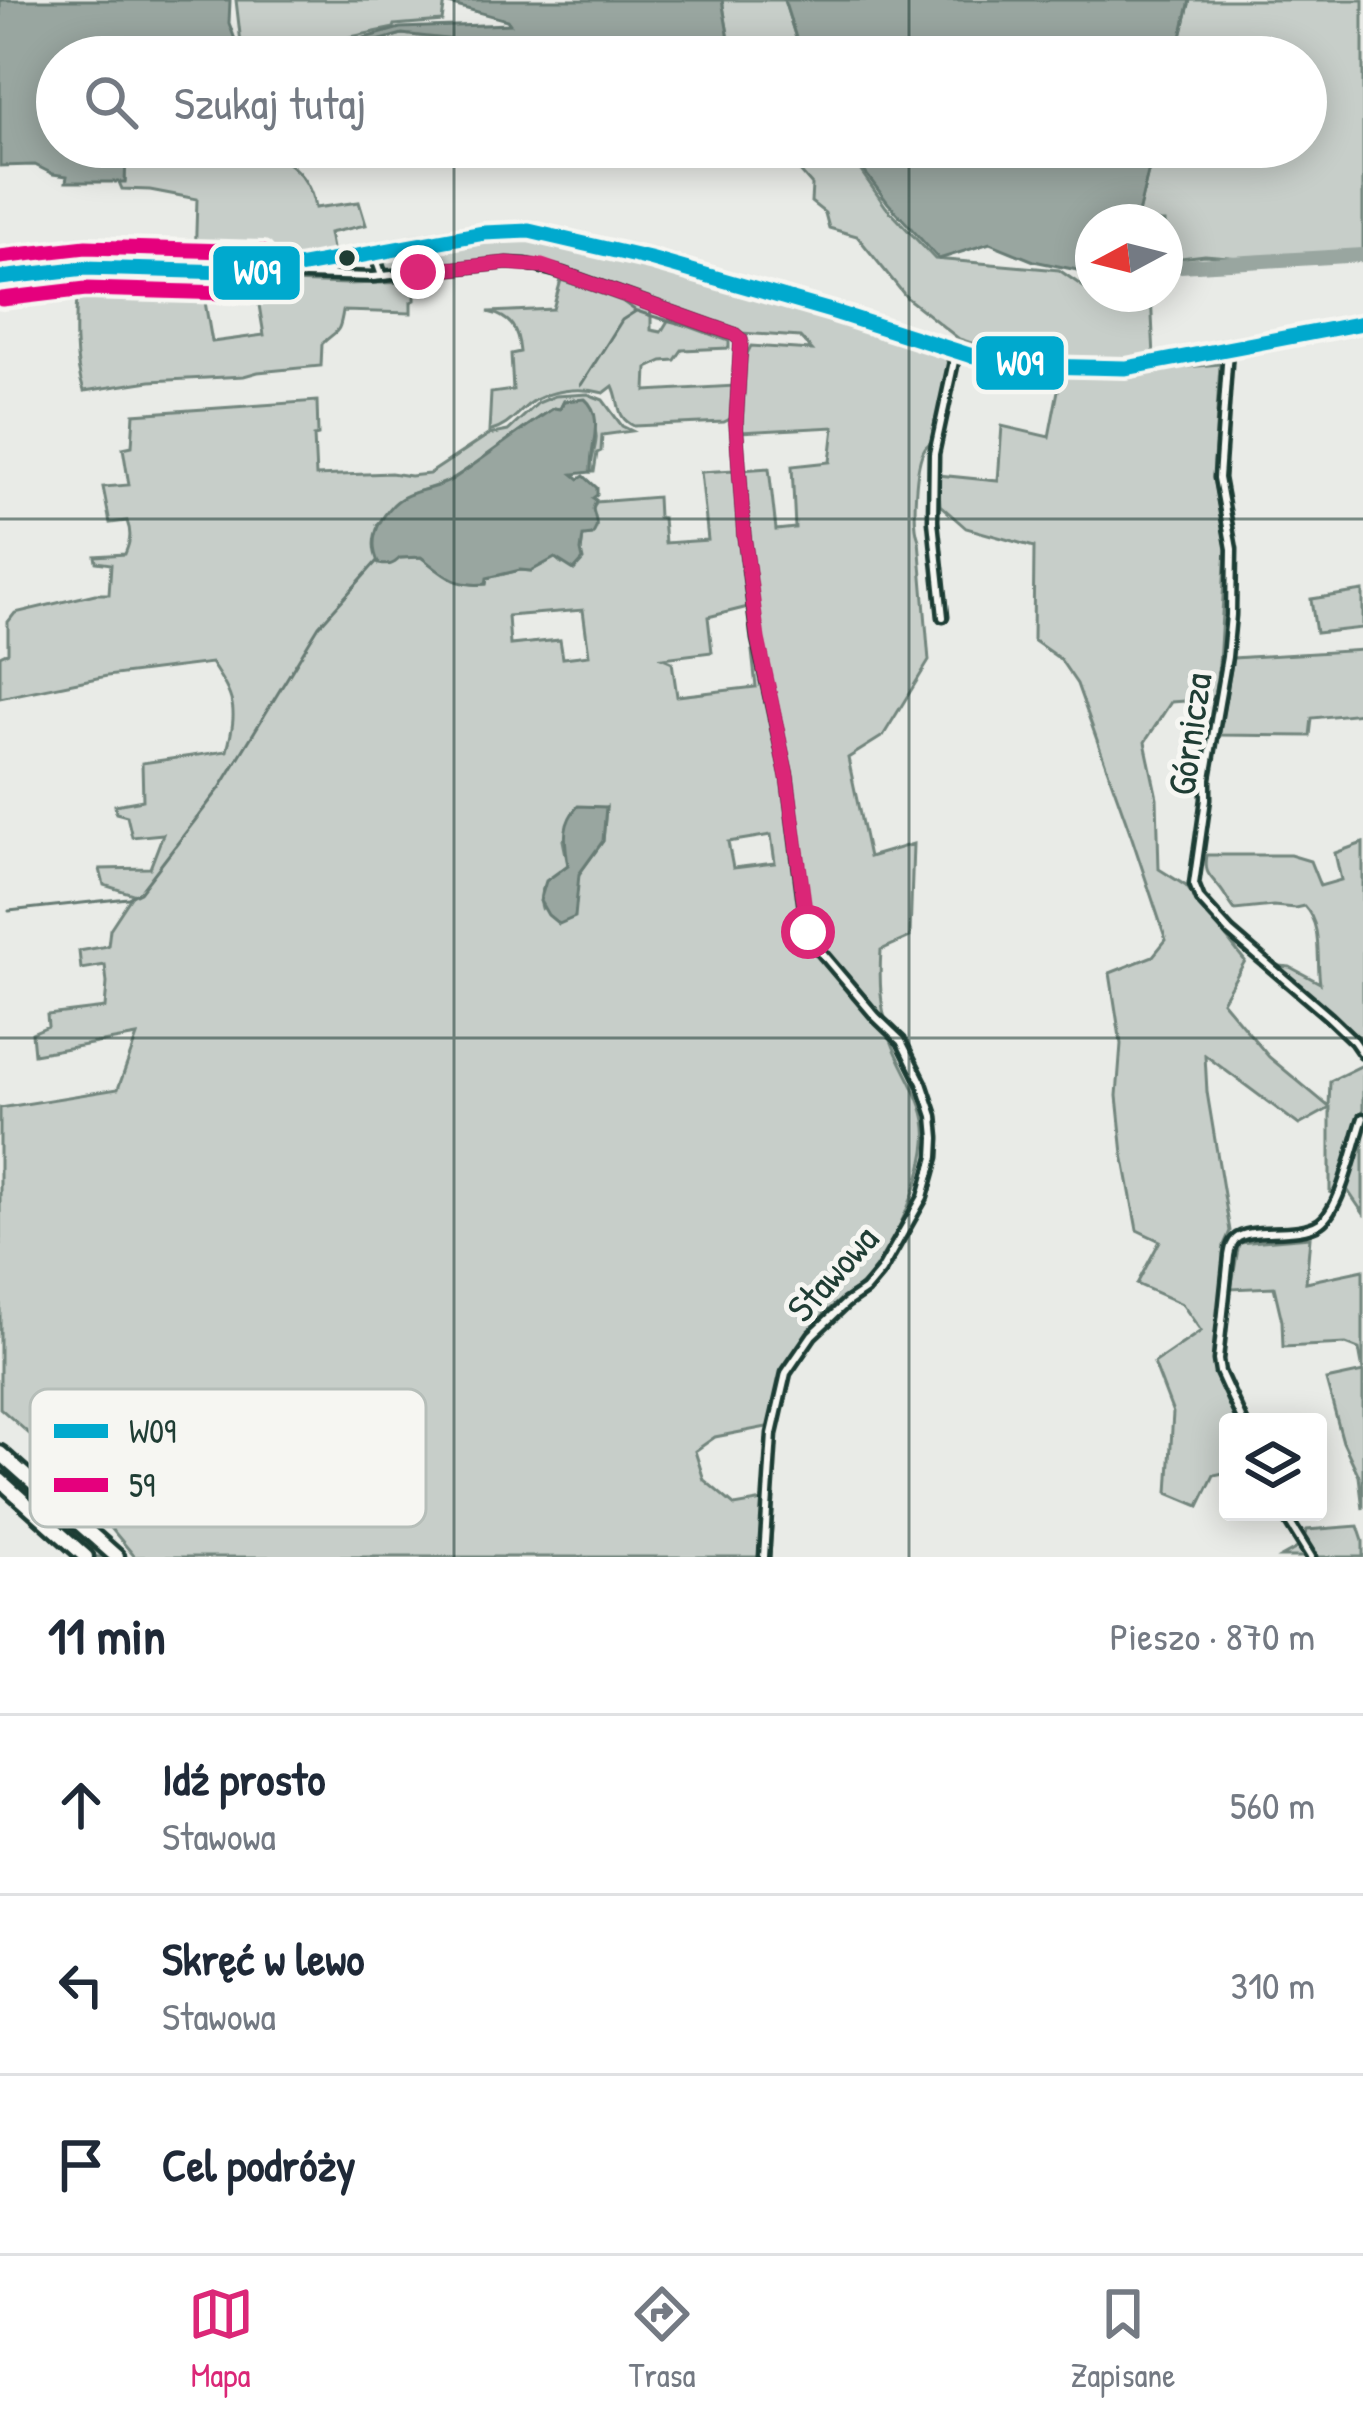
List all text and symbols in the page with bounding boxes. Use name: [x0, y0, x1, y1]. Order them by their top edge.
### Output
search box: [36, 36, 1327, 168]
icon: search: [78, 69, 144, 135]
text: Szukaj tutaj: [174, 72, 366, 133]
north arrow: [1075, 204, 1183, 312]
line badge: W09: [211, 244, 302, 302]
route end: [391, 245, 445, 299]
unlabelled marker: [336, 247, 358, 269]
text: W09: [233, 250, 281, 294]
line badge: W09: [974, 334, 1066, 392]
text: W09: [996, 341, 1044, 385]
street label: Górnicza: [1154, 669, 1223, 798]
route start: [781, 905, 835, 959]
street label: Stawowa: [774, 1213, 889, 1333]
legend: [30, 1389, 426, 1527]
text: W09: [129, 1409, 176, 1453]
map controls: [1219, 1413, 1327, 1521]
button: layers: [1219, 1413, 1327, 1521]
text: 59: [129, 1463, 155, 1507]
text: 11 min: [48, 1601, 166, 1670]
text: Pieszo · 870 m: [1110, 1609, 1315, 1662]
text: Idź prosto: [162, 1748, 325, 1809]
icon: ahead: [48, 1772, 114, 1838]
text: 560 m: [1230, 1778, 1315, 1831]
text: Stawowa: [162, 1809, 276, 1862]
text: Skręć w lewo: [162, 1928, 364, 1989]
icon: left: [48, 1952, 114, 2018]
text: 310 m: [1230, 1958, 1315, 2011]
text: Stawowa: [162, 1989, 276, 2042]
icon: arrive: [48, 2132, 114, 2198]
text: Cel podróży: [162, 2134, 356, 2195]
tab: Mapa: [188, 2281, 254, 2397]
tab: Trasa: [629, 2281, 695, 2397]
tab: Zapisane: [1071, 2281, 1175, 2397]

